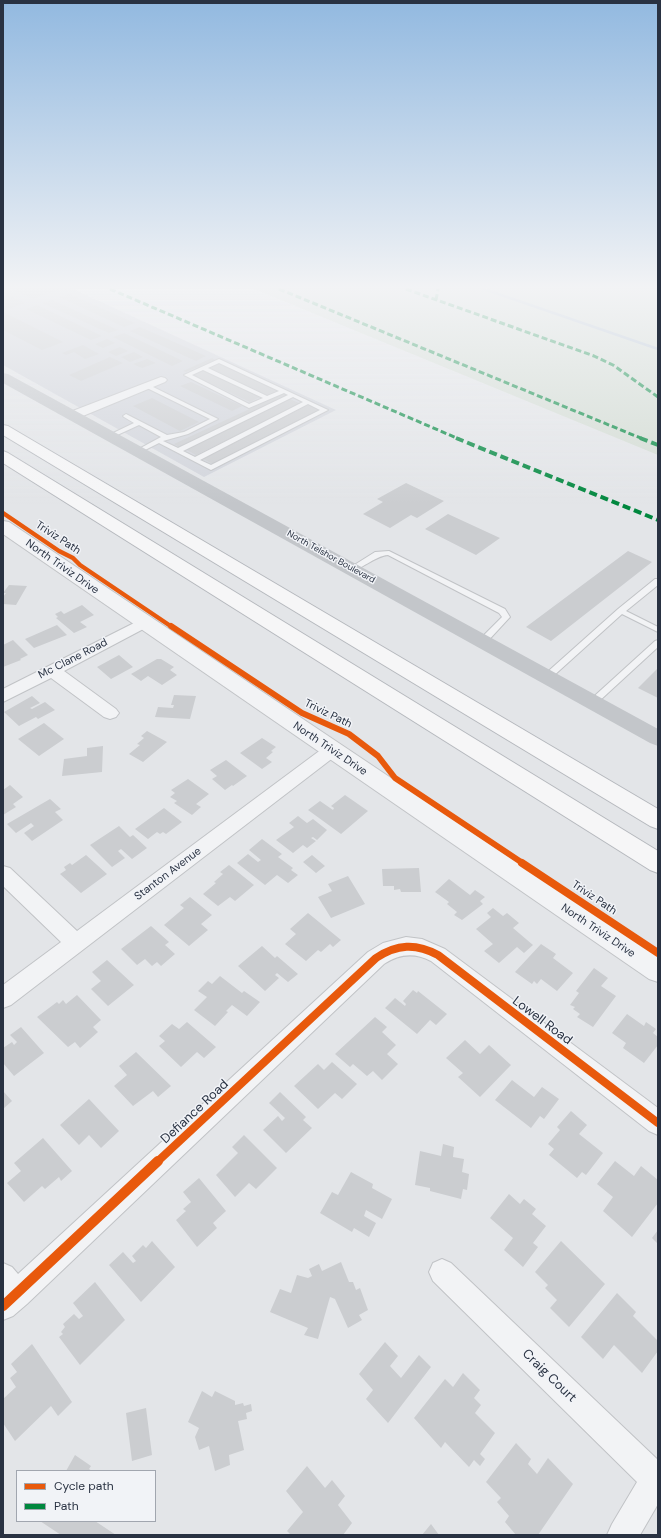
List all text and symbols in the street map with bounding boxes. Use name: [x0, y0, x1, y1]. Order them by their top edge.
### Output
street label: Triviz Path: [33, 519, 83, 557]
street label: North Telshor Boulevard: [285, 528, 377, 586]
street label: North Triviz Drive: [23, 537, 101, 597]
street label: Mc Clane Road: [36, 636, 110, 682]
street label: Triviz Path: [302, 697, 354, 731]
street label: North Triviz Drive: [290, 719, 370, 779]
street label: Stanton Avenue: [132, 845, 204, 903]
street label: Triviz Path: [569, 878, 619, 918]
street label: North Triviz Drive: [558, 901, 638, 961]
street label: Lowell Road: [509, 994, 575, 1048]
street label: Defiance Road: [158, 1077, 232, 1147]
street label: Craig Court: [519, 1346, 579, 1406]
legend: [16, 1470, 156, 1522]
text: Cycle path: [54, 1478, 114, 1494]
text: Path: [54, 1498, 79, 1514]

